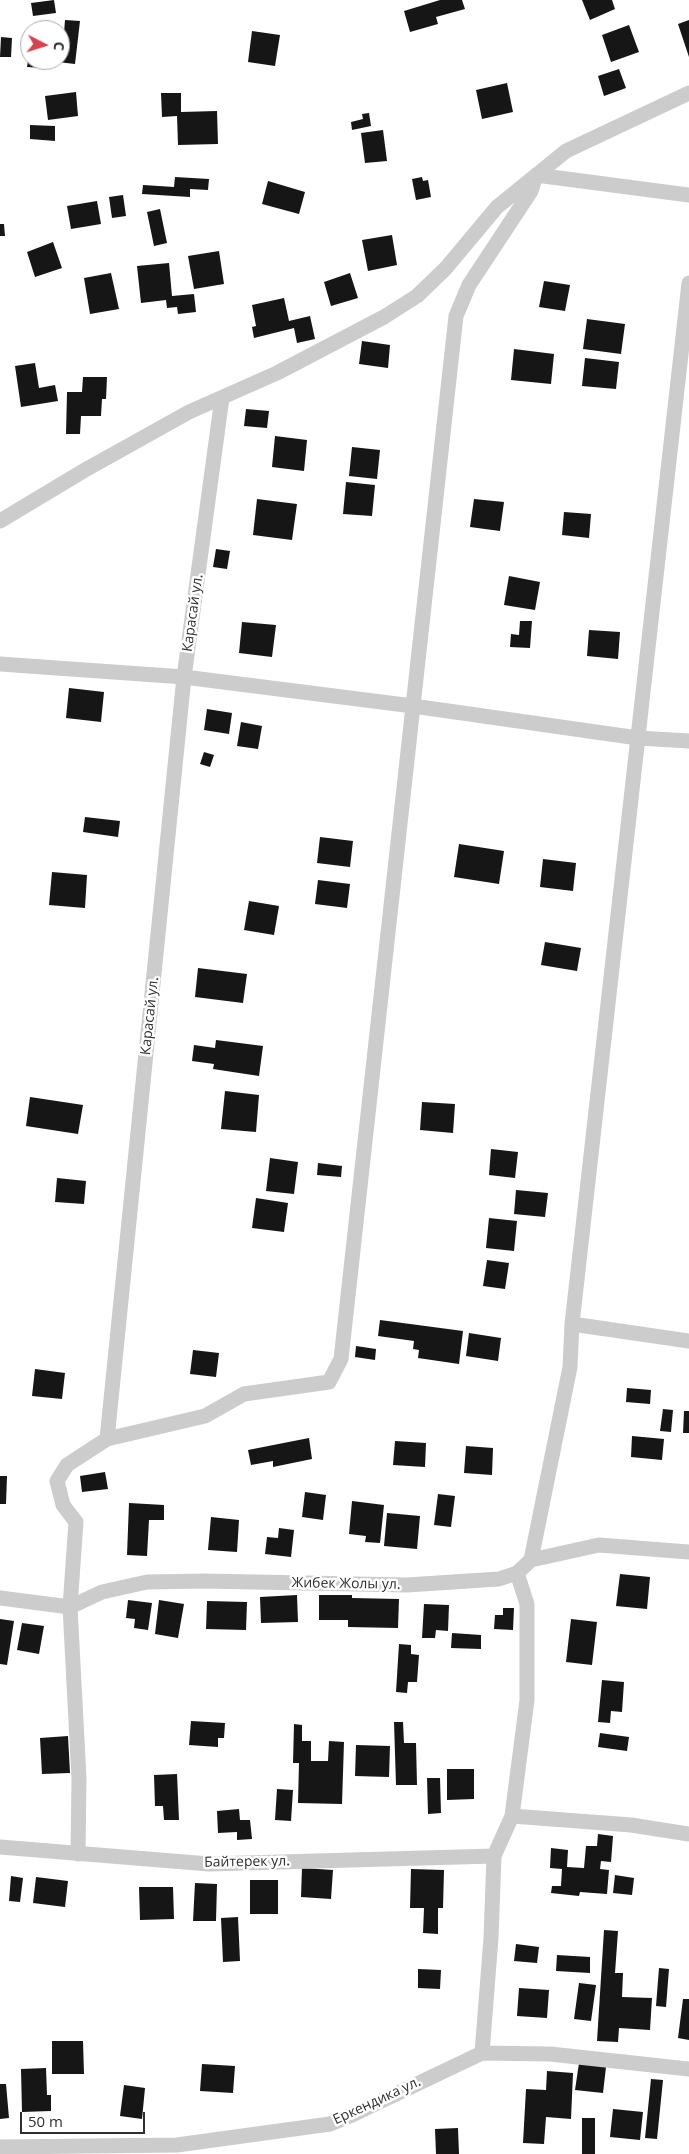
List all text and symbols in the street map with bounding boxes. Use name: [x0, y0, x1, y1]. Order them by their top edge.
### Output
north arrow: [20, 20, 70, 70]
text: С: [50, 41, 69, 52]
street label: Карасай ул.: [179, 573, 207, 653]
street label: Карасай ул.: [138, 976, 162, 1056]
street label: Жибек Жолы ул.: [291, 1575, 401, 1593]
street label: Байтерек ул.: [204, 1853, 290, 1871]
street label: Еркендика ул.: [331, 2073, 423, 2129]
scale bar: [22, 2102, 148, 2134]
text: 50 m: [28, 2111, 63, 2131]

